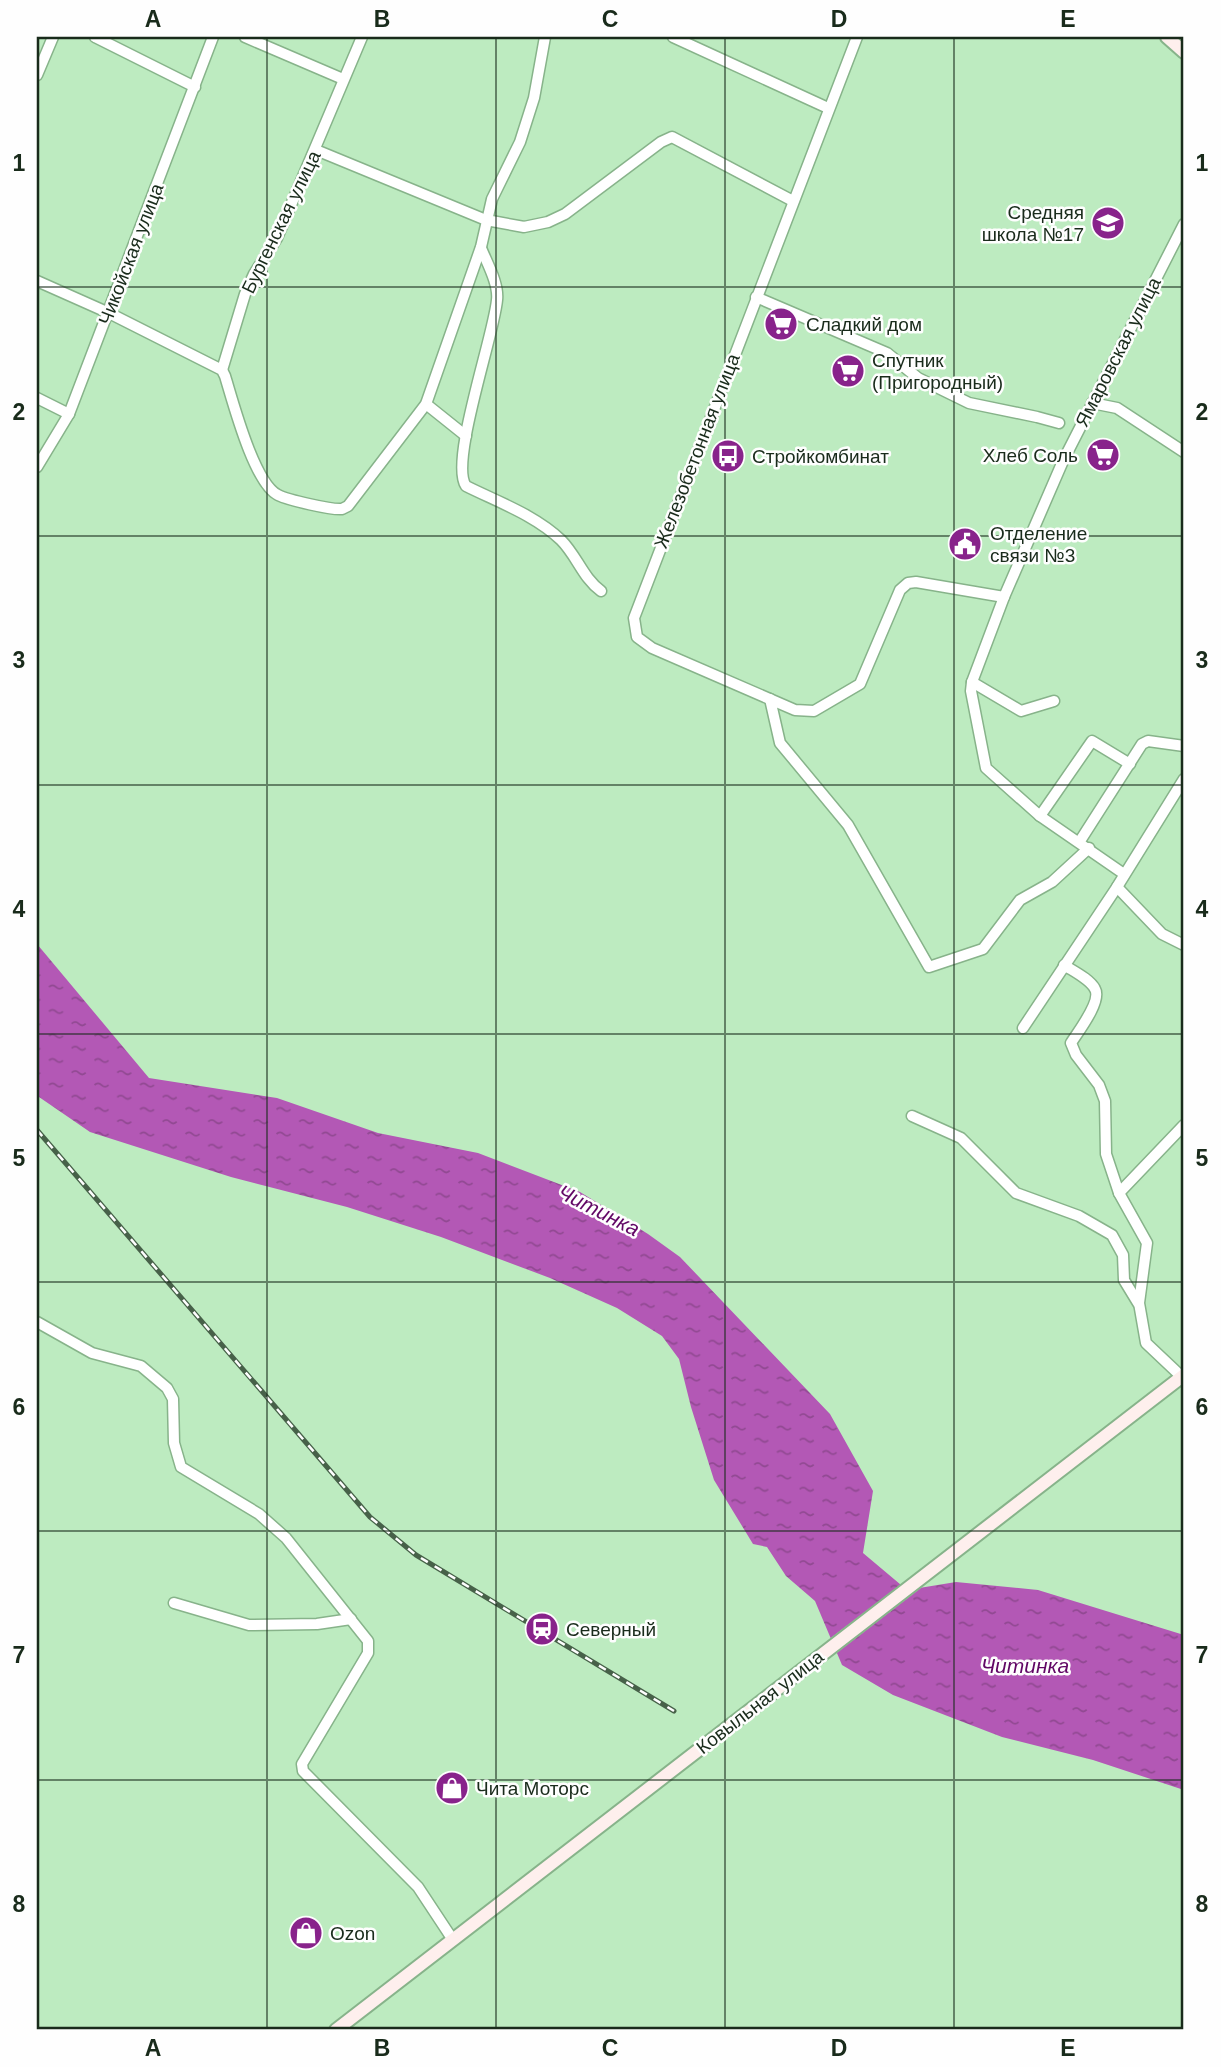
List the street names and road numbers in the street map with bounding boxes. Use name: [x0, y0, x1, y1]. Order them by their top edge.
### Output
street label: Бургенская улица: [237, 147, 325, 297]
street label: Чикойская улица: [94, 180, 168, 328]
street label: Ямаровская улица: [1071, 273, 1165, 430]
street label: Железобетонная улица: [650, 350, 744, 551]
street label: Ковыльная улица: [692, 1646, 828, 1758]

